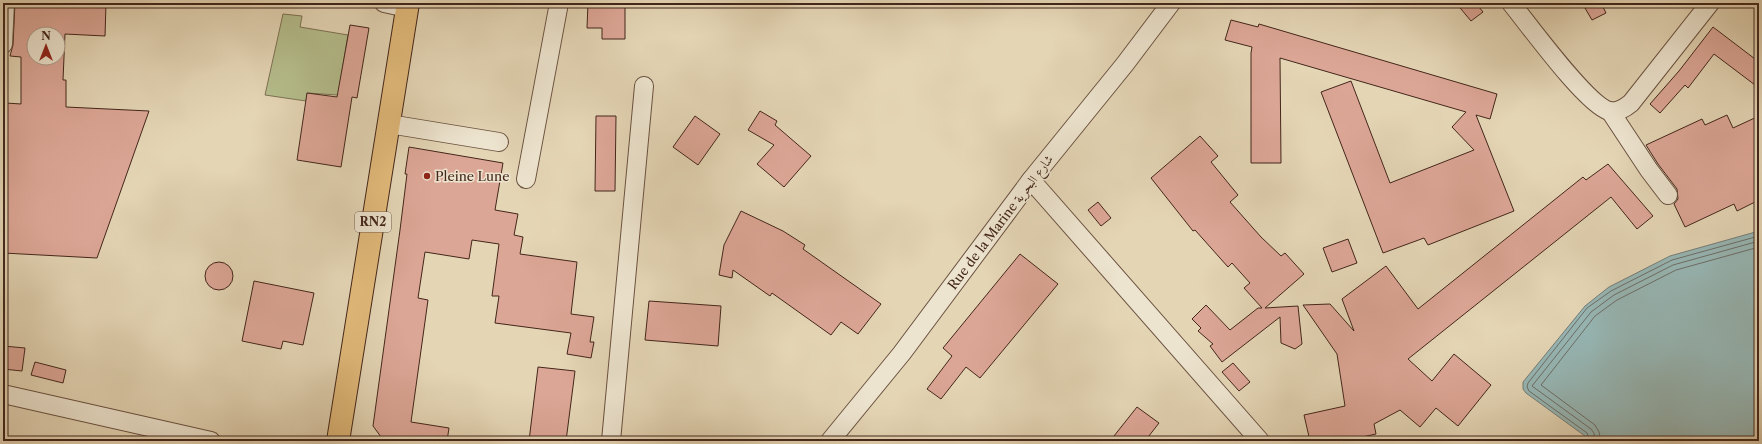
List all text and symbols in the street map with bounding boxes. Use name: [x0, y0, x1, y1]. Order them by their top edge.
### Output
north arrow: [26, 26, 66, 66]
text: N: [41, 29, 51, 43]
street label: Rue de la Marine شارع البحرية: [944, 151, 1059, 295]
place label: Pleine Lune: [435, 168, 510, 184]
marker: Pleine Lune: [422, 171, 432, 181]
road number: RN2: [355, 212, 391, 232]

